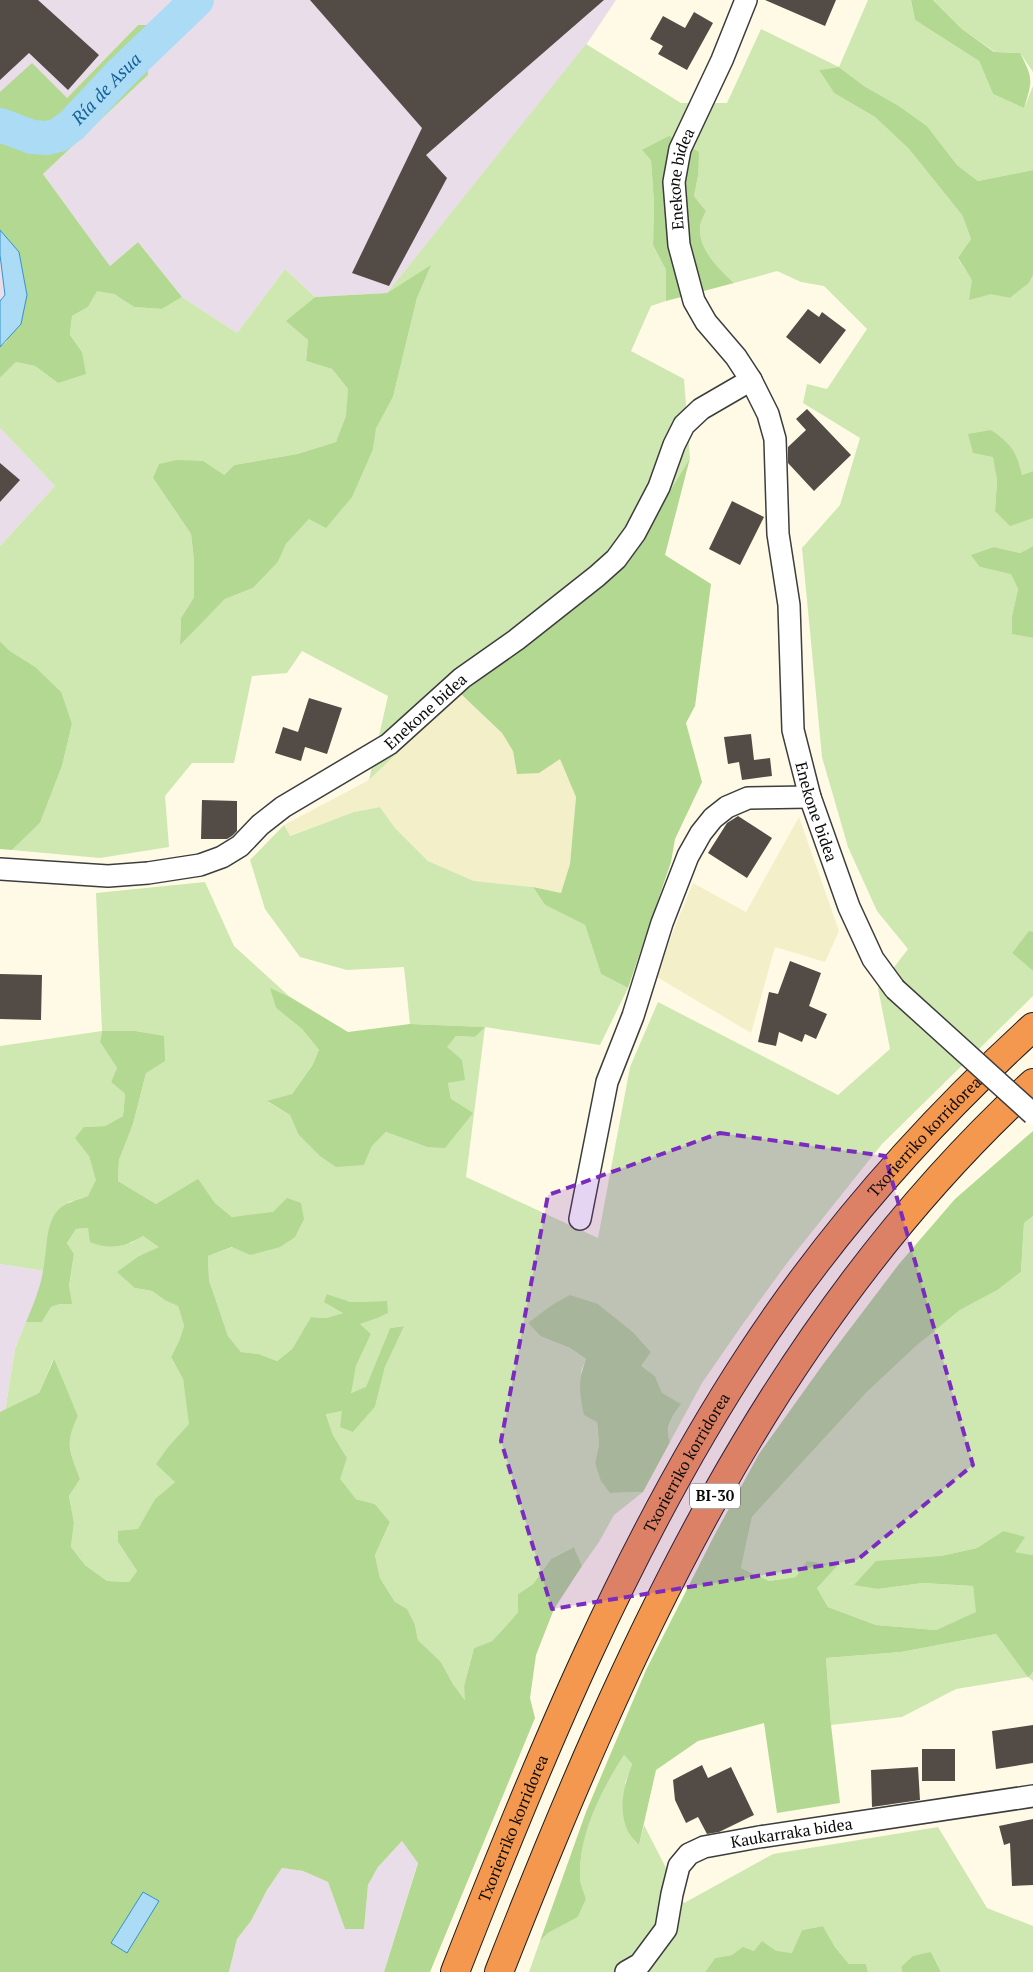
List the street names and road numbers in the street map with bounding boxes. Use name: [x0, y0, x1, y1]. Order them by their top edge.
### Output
street label: Enekone bidea: [662, 124, 699, 231]
street label: Enekone bidea: [379, 668, 471, 754]
street label: Enekone bidea: [790, 759, 843, 865]
street label: Txorierriko korridorea: [862, 1071, 986, 1202]
street label: Txorierriko korridorea: [638, 1388, 735, 1536]
road number: BI-30: [690, 1484, 740, 1508]
street label: Txorierriko korridorea: [473, 1751, 553, 1905]
street label: Kaukarraka bidea: [729, 1812, 854, 1853]

